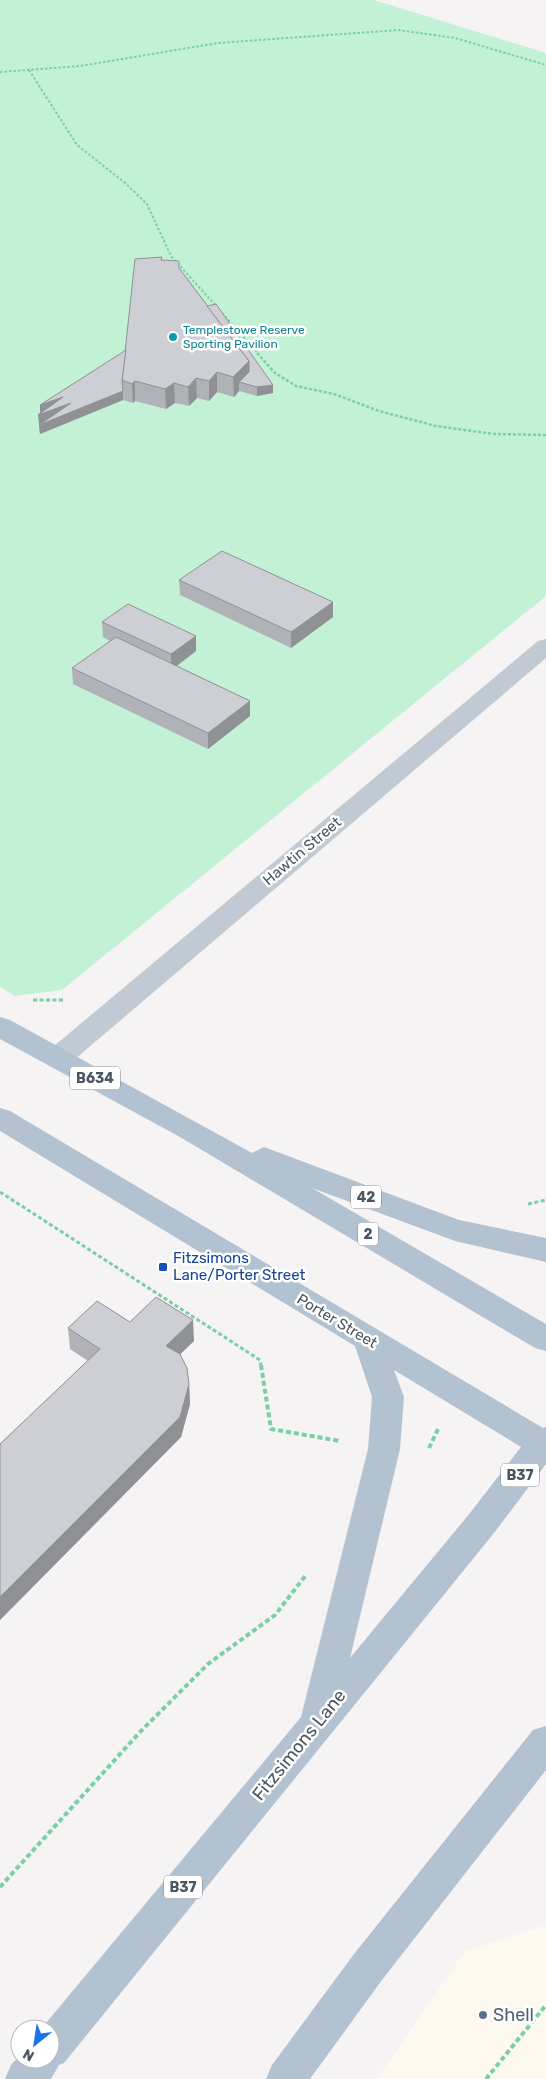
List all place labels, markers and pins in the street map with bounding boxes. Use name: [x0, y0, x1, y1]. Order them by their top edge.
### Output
place label: Templestowe Reserve Sporting Pavilion: [183, 323, 305, 351]
marker: Templestowe Reserve Sporting Pavilion: [167, 331, 179, 343]
place label: Fitzsimons Lane/Porter Street: [173, 1249, 306, 1284]
marker: Fitzsimons Lane/Porter Street: [157, 1261, 169, 1273]
place label: Shell: [493, 2004, 534, 2026]
marker: Shell: [477, 2009, 489, 2021]

